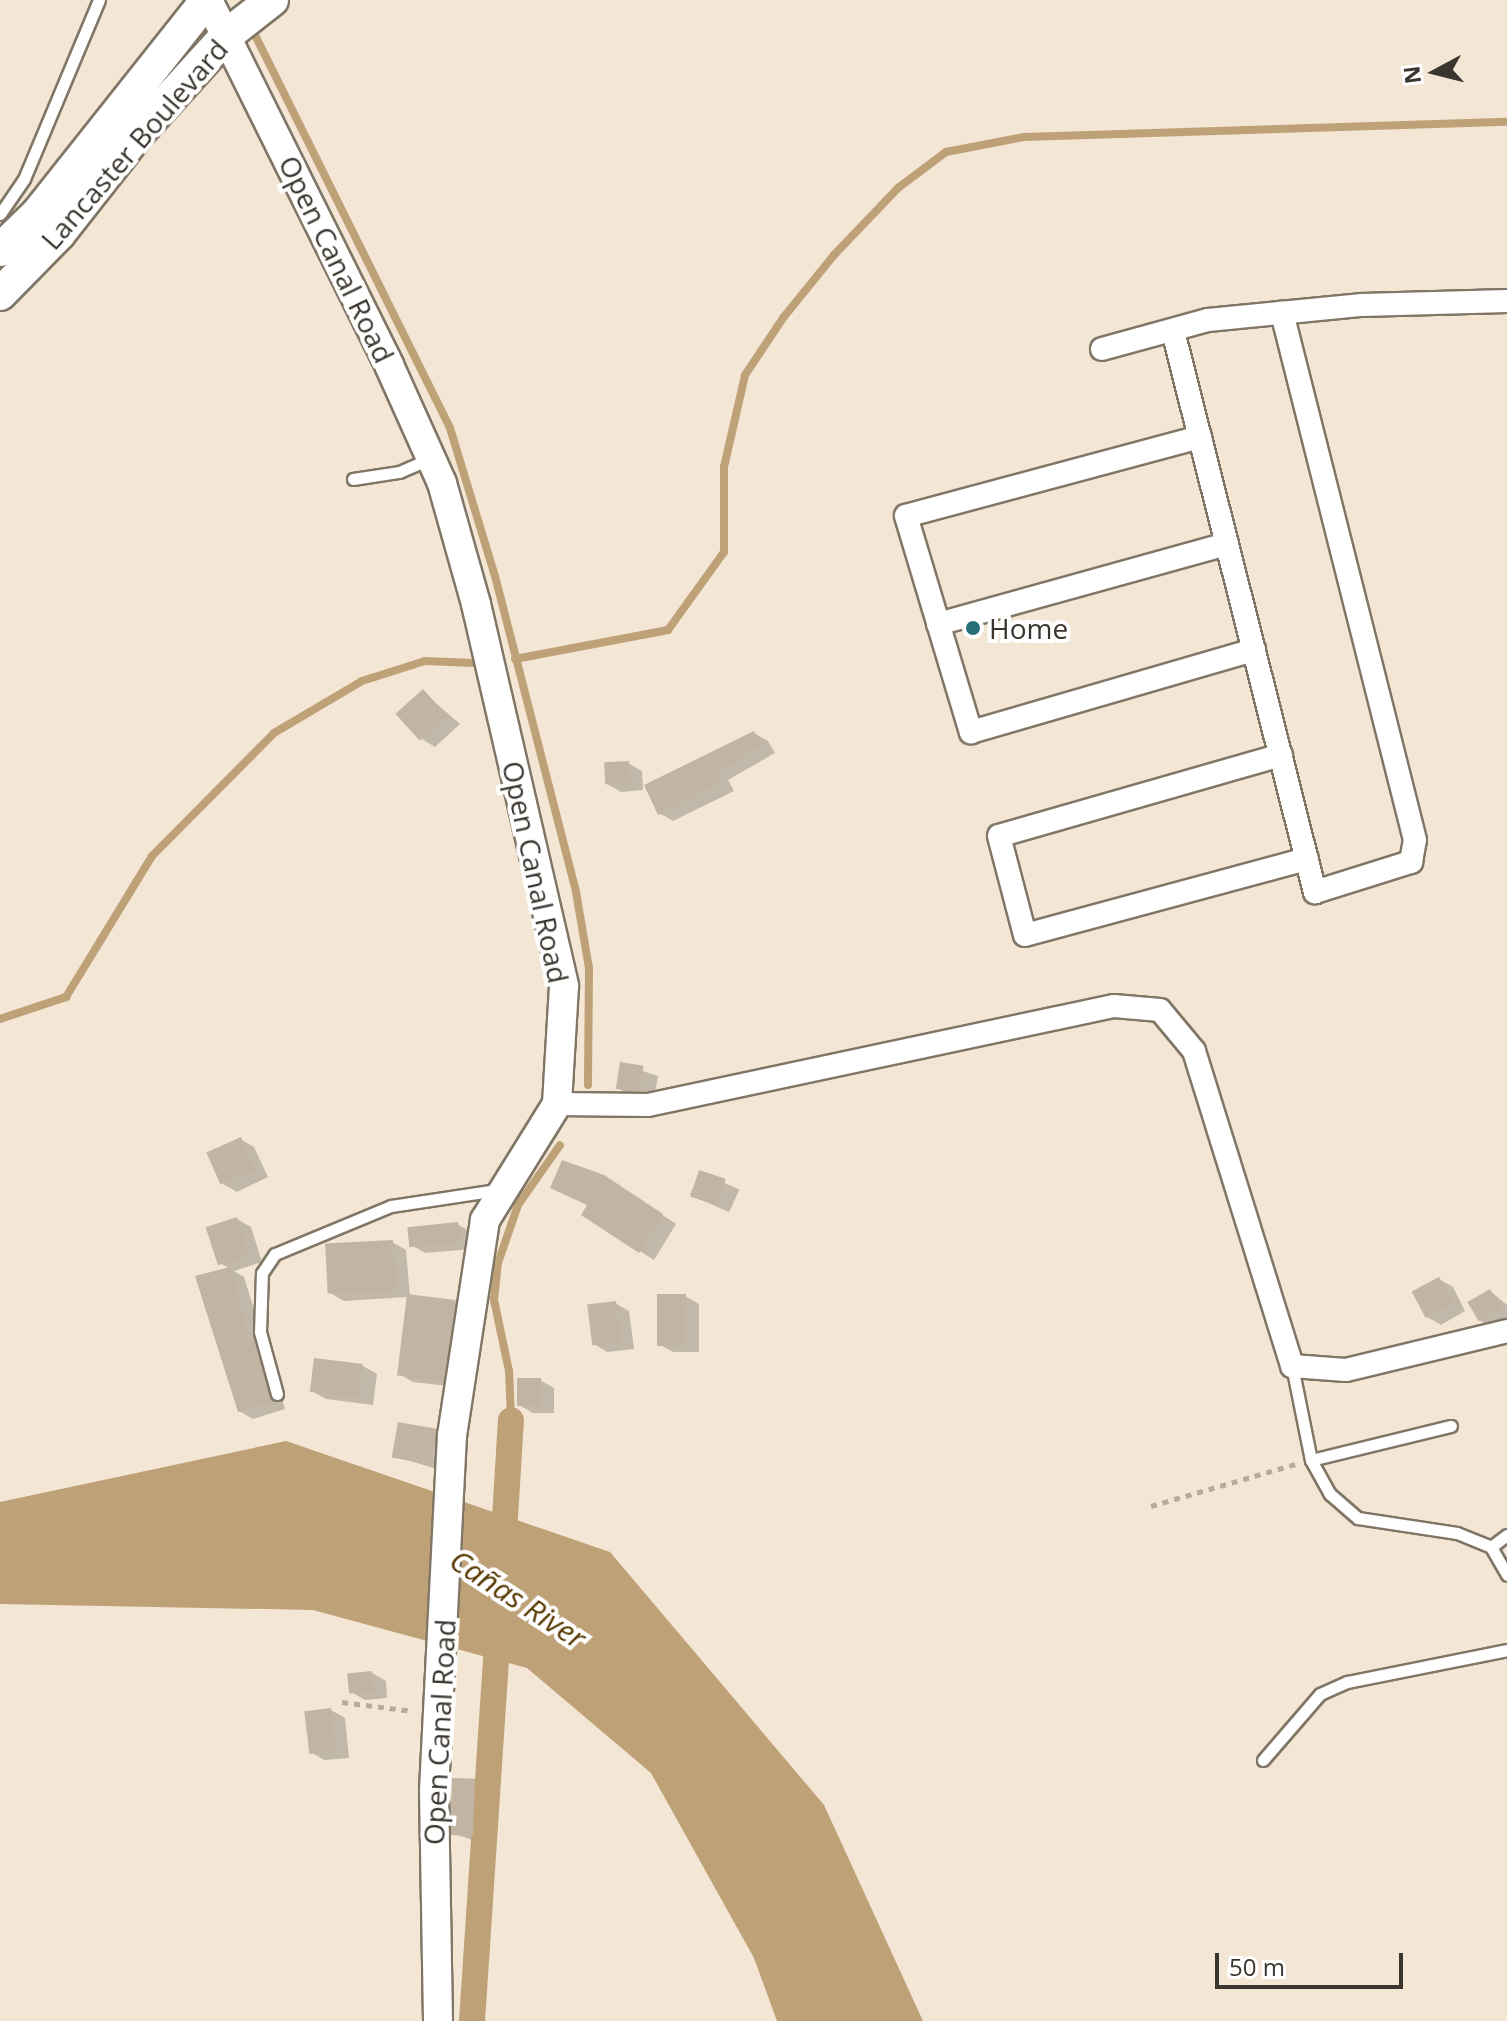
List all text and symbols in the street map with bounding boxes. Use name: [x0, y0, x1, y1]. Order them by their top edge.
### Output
street label: Lancaster Boulevard: [34, 32, 234, 256]
north arrow: [1395, 32, 1475, 112]
text: N: [1395, 64, 1427, 86]
street label: Open Canal Road: [272, 150, 402, 368]
place label: Home: [989, 611, 1068, 645]
marker: Home: [964, 619, 982, 637]
street label: Open Canal Road: [496, 758, 576, 986]
water label: Cañas River: [443, 1542, 593, 1656]
street label: Open Canal Road: [416, 1618, 462, 1846]
scale bar: [1219, 1937, 1407, 1987]
text: 50 m: [1229, 1950, 1285, 1983]

